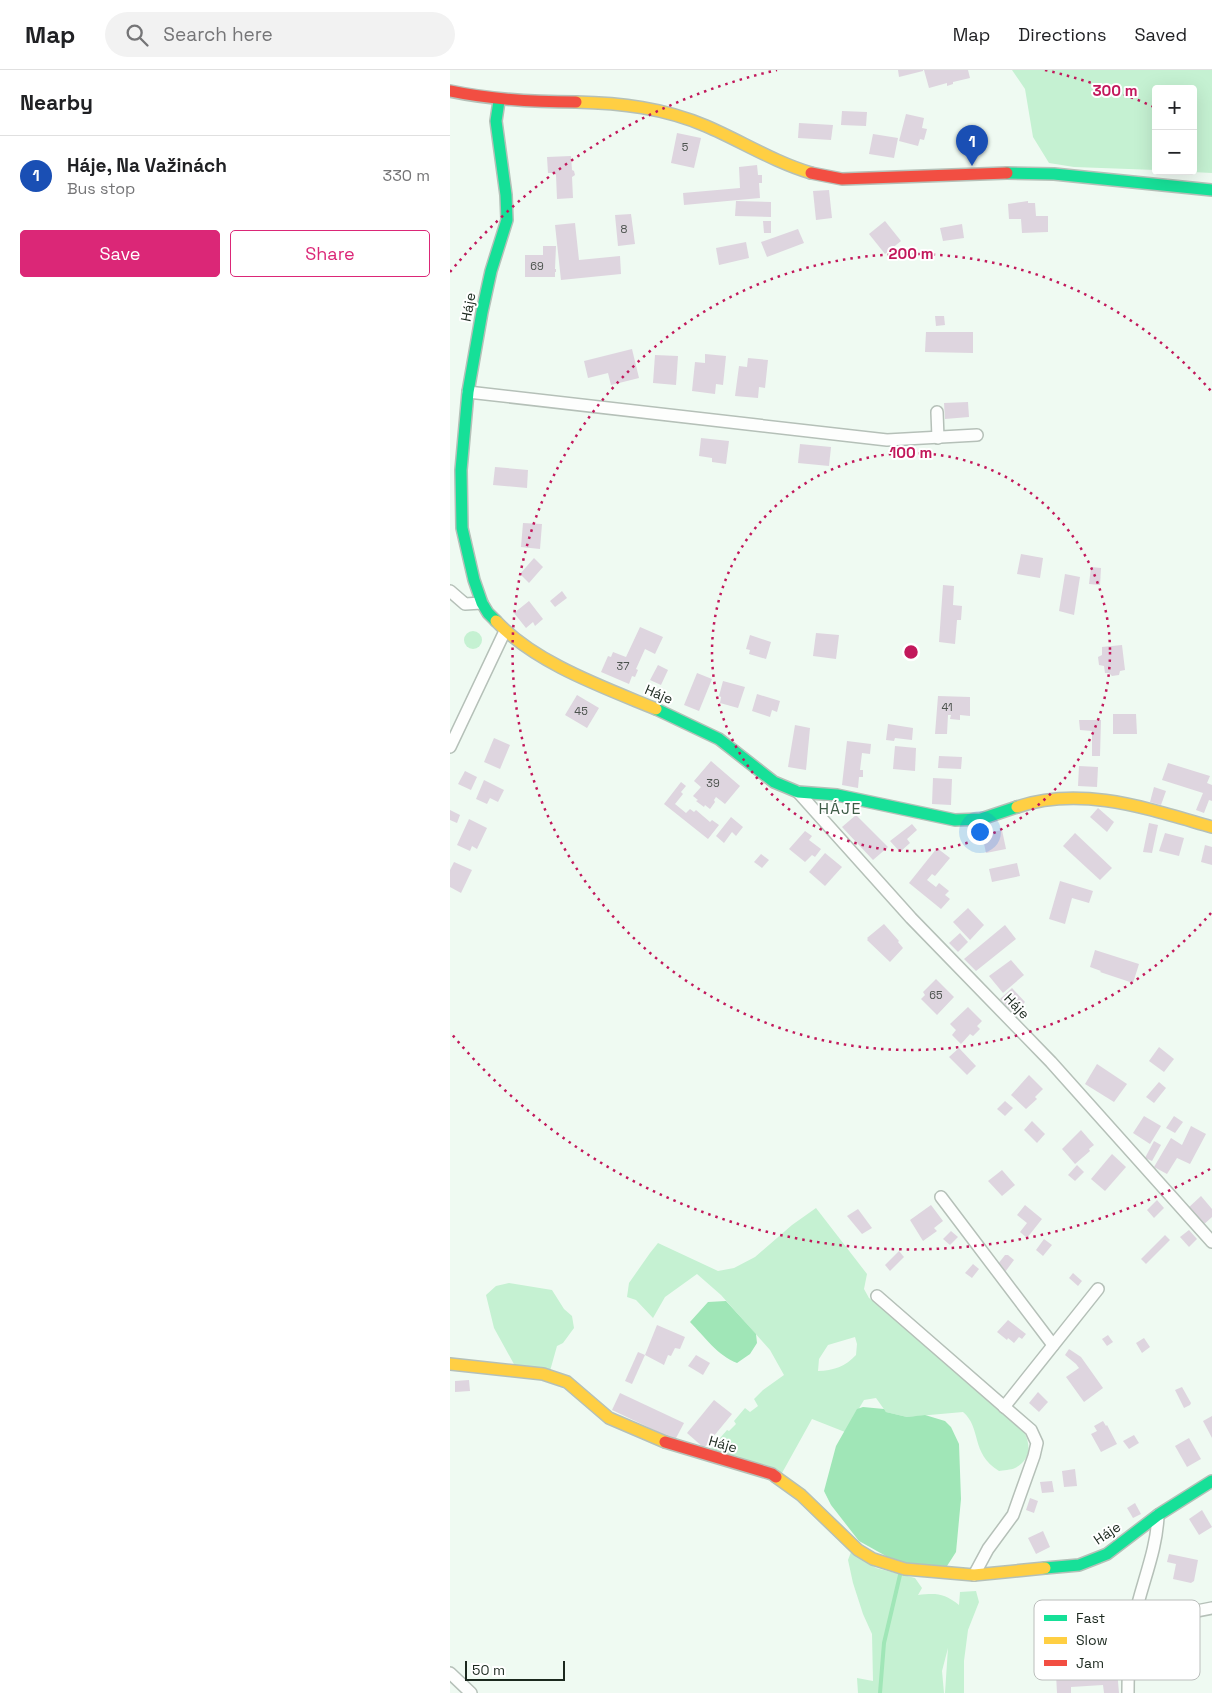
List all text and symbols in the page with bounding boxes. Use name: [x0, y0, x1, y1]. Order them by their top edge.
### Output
search box: [105, 12, 455, 57]
text: Map: [25, 19, 75, 50]
icon: search: [123, 21, 151, 49]
text: Search here: [163, 22, 273, 47]
text: Map: [953, 23, 990, 46]
text: Directions: [1018, 23, 1107, 46]
text: Saved: [1135, 23, 1187, 46]
text: 300 m: [1092, 81, 1138, 100]
map controls: [1152, 85, 1197, 175]
button: +: [1152, 85, 1197, 130]
text: Nearby: [20, 89, 93, 116]
pin: 1: [956, 125, 988, 166]
button: −: [1152, 130, 1197, 175]
house number: 5: [682, 140, 689, 154]
text: Háje, Na Važinách: [67, 153, 227, 178]
text: 1: [32, 165, 40, 186]
text: 330 m: [383, 165, 430, 186]
text: Bus stop: [67, 178, 135, 199]
house number: 8: [621, 222, 628, 236]
button: Save: [20, 230, 220, 277]
button: Share: [230, 230, 430, 277]
text: 200 m: [889, 244, 933, 263]
house number: 69: [530, 259, 544, 273]
street label: Háje: [456, 291, 480, 323]
text: 100 m: [890, 443, 932, 462]
centre of rings: [902, 643, 920, 661]
house number: 37: [617, 659, 629, 673]
street label: Háje: [642, 680, 676, 708]
house number: 41: [941, 700, 953, 714]
house number: 45: [574, 704, 588, 718]
house number: 39: [706, 776, 720, 790]
district label: HÁJE: [818, 798, 862, 819]
your location: [967, 819, 993, 845]
house number: 65: [929, 988, 943, 1002]
street label: Háje: [1000, 989, 1034, 1023]
street label: Háje: [707, 1431, 739, 1457]
street label: Háje: [1090, 1517, 1124, 1549]
legend: [1034, 1600, 1200, 1680]
text: Fast: [1076, 1609, 1105, 1627]
text: Slow: [1076, 1631, 1108, 1649]
text: Jam: [1076, 1654, 1104, 1672]
scale bar: [465, 1658, 565, 1681]
text: 50 m: [472, 1661, 505, 1679]

